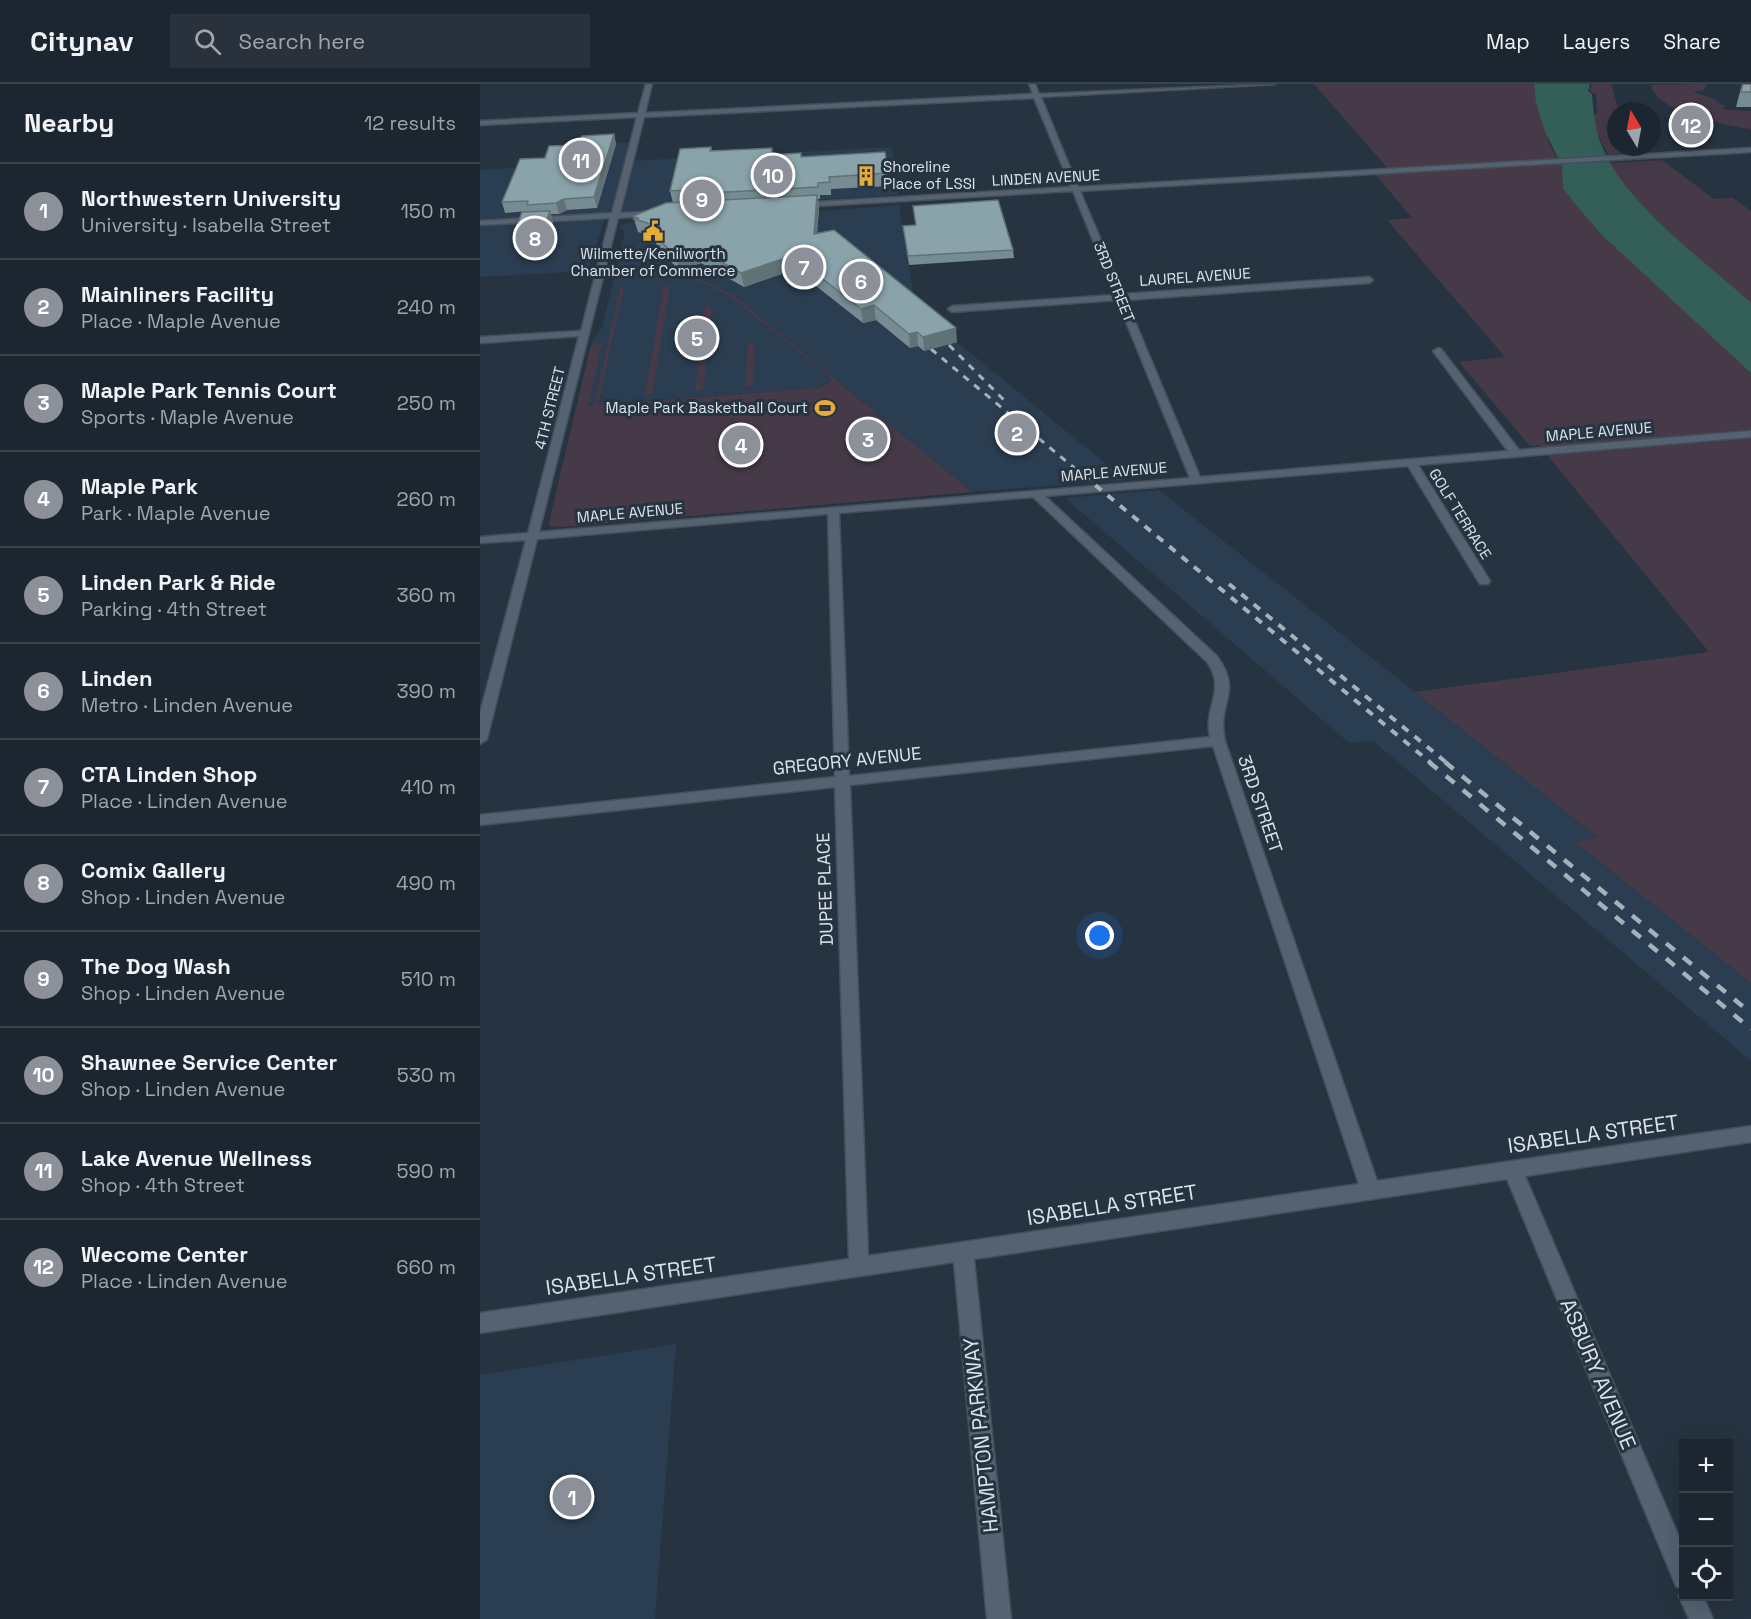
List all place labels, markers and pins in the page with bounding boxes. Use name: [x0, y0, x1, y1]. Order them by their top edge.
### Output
pin: 12: [1672, 102, 1710, 147]
pin: 11: [562, 138, 600, 182]
pin: 10: [754, 152, 792, 197]
place label: Shoreline Place of LSSI: [883, 157, 976, 193]
building icon: Shoreline Place of LSSI: [854, 164, 878, 188]
pin: 9: [682, 176, 722, 222]
pin: 8: [516, 216, 554, 260]
public building icon: Wilmette/Kenilworth Chamber of Commerce: [641, 219, 665, 243]
place label: Wilmette/Kenilworth Chamber of Commerce: [571, 244, 735, 280]
pin: 7: [784, 244, 824, 290]
pin: 6: [842, 258, 880, 304]
pin: 5: [678, 316, 716, 360]
sports icon: Maple Park Basketball Court: [813, 396, 837, 420]
place label: Maple Park Basketball Court: [606, 398, 808, 417]
pin: 2: [998, 410, 1036, 456]
pin: 3: [848, 416, 888, 462]
pin: 4: [722, 422, 760, 468]
pin: 1: [552, 1474, 592, 1520]

